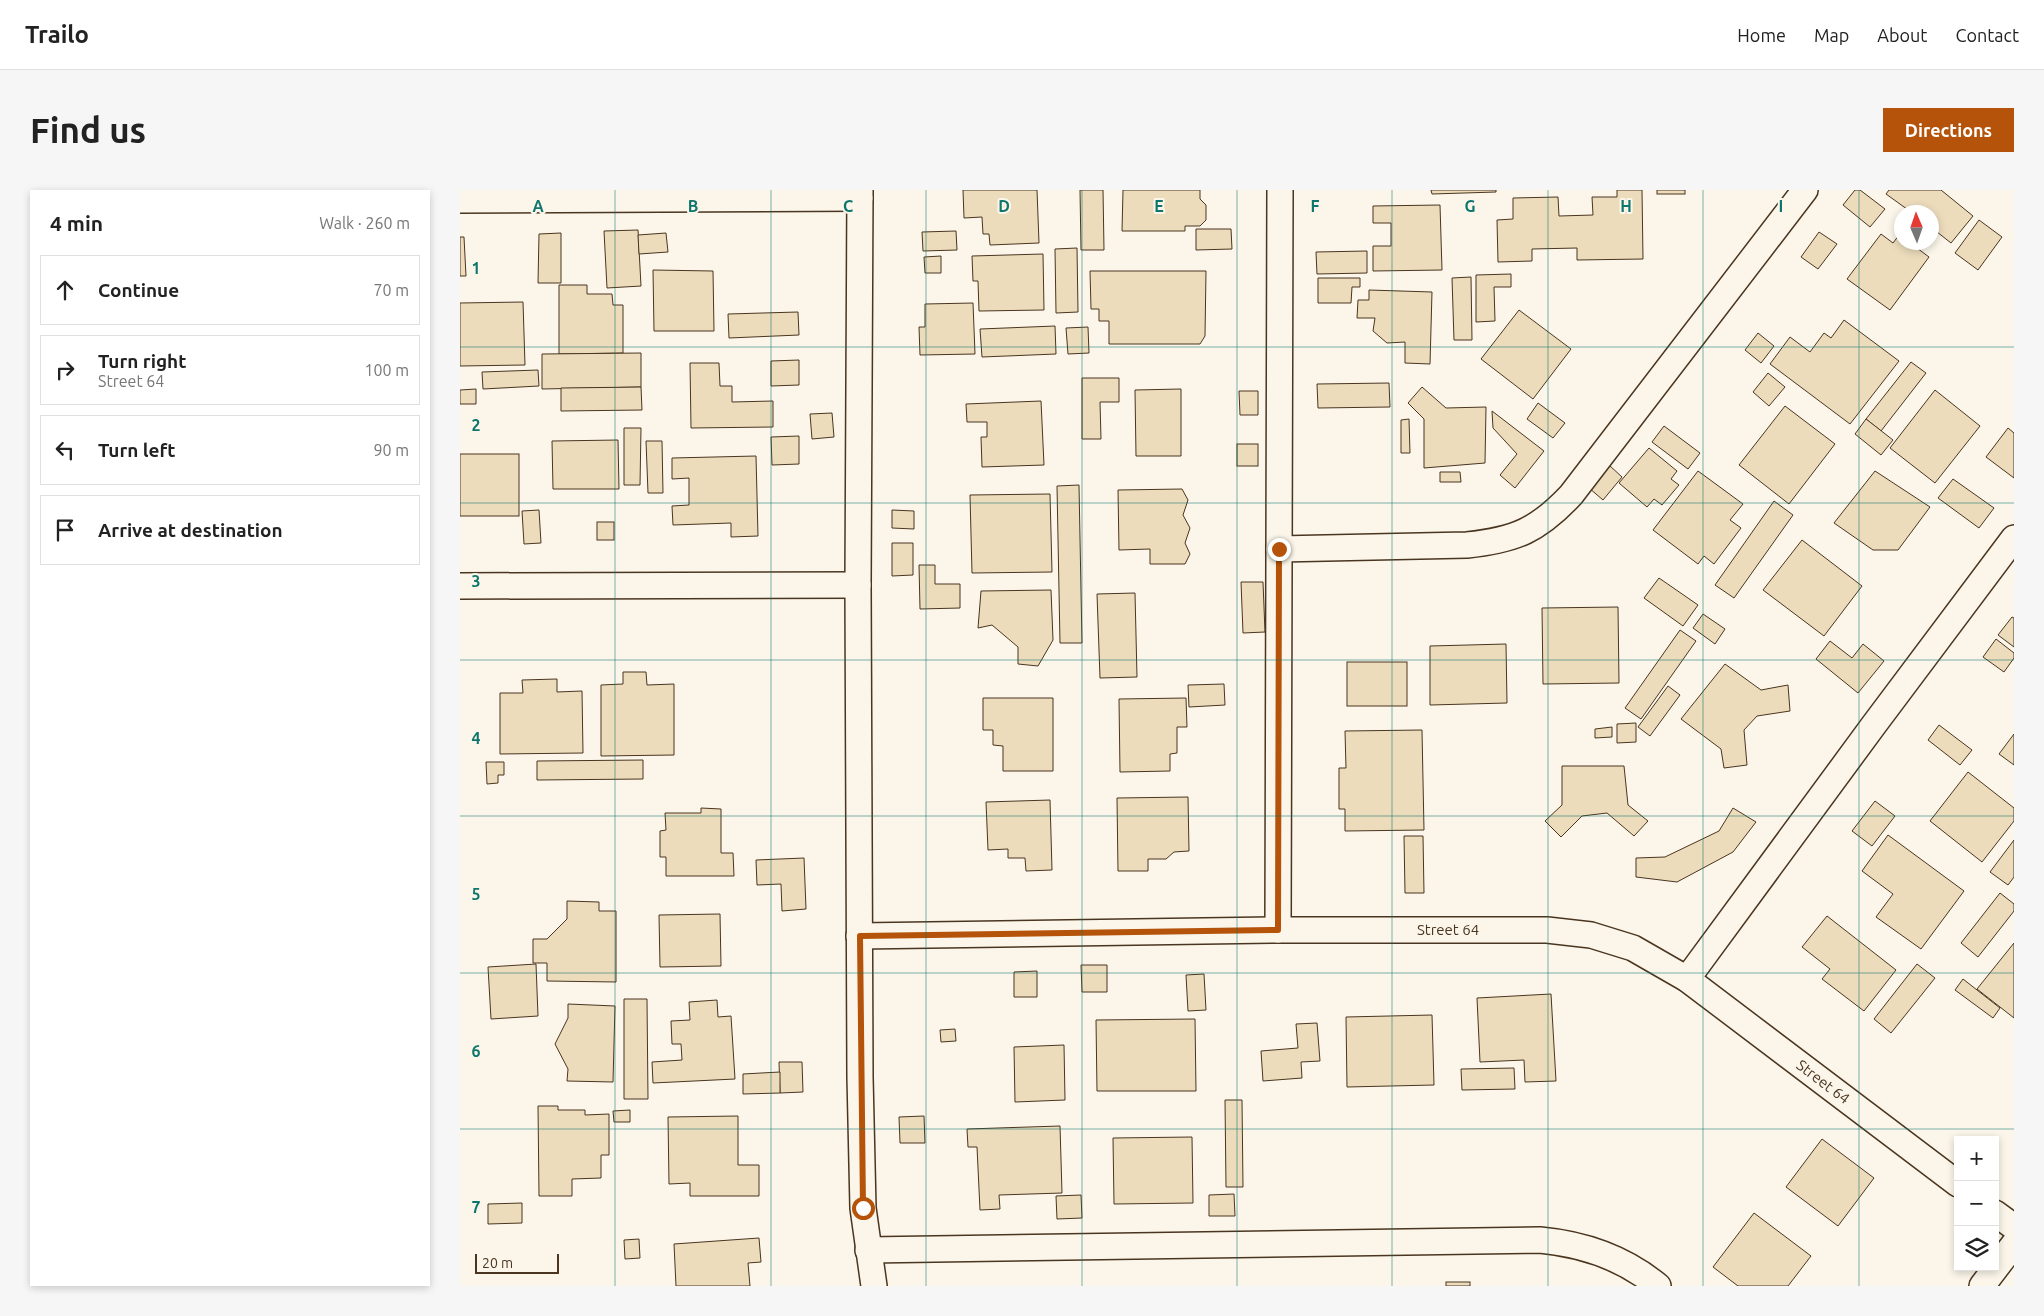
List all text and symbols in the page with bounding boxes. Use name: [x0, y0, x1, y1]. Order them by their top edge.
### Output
text: Trailo: [25, 21, 89, 48]
text: Home: [1737, 25, 1786, 45]
text: Map: [1814, 25, 1849, 45]
text: About: [1877, 25, 1927, 45]
text: Contact: [1955, 25, 2019, 45]
button: Directions: [1883, 108, 2014, 152]
text: Find us: [30, 110, 146, 150]
text: A: [532, 197, 544, 215]
text: B: [688, 197, 698, 215]
text: C: [843, 197, 853, 215]
text: D: [998, 197, 1010, 215]
text: E: [1154, 197, 1164, 215]
text: F: [1311, 197, 1320, 215]
text: G: [1464, 197, 1476, 215]
text: H: [1620, 197, 1632, 215]
text: I: [1779, 197, 1783, 215]
north arrow: [1894, 205, 1939, 250]
text: 4 min: [50, 211, 103, 235]
text: Walk · 260 m: [319, 214, 410, 232]
text: 1: [471, 259, 481, 277]
icon: ahead: [51, 276, 79, 304]
text: Continue: [98, 279, 179, 301]
text: 70 m: [373, 281, 409, 299]
text: Turn right: [98, 350, 186, 372]
icon: right: [51, 356, 79, 384]
text: 100 m: [364, 361, 409, 379]
text: Street 64: [98, 372, 164, 390]
text: 2: [471, 416, 481, 434]
icon: left: [51, 436, 79, 464]
text: Turn left: [98, 439, 176, 461]
text: 90 m: [373, 441, 409, 459]
icon: arrive: [51, 516, 79, 544]
text: Arrive at destination: [98, 519, 283, 541]
route end: [1268, 538, 1291, 561]
text: 3: [471, 572, 481, 590]
text: 4: [471, 729, 481, 747]
text: 5: [471, 885, 481, 903]
street label: Street 64: [1417, 921, 1479, 938]
text: 6: [471, 1042, 481, 1060]
street label: Street 64: [1793, 1056, 1853, 1107]
map controls: [1954, 1136, 1999, 1271]
button: +: [1954, 1136, 1999, 1181]
button: −: [1954, 1181, 1999, 1226]
route start: [852, 1197, 875, 1220]
text: 7: [471, 1198, 481, 1216]
button: layers: [1954, 1226, 1999, 1271]
scale bar: [475, 1251, 559, 1274]
text: 20 m: [482, 1255, 513, 1271]

